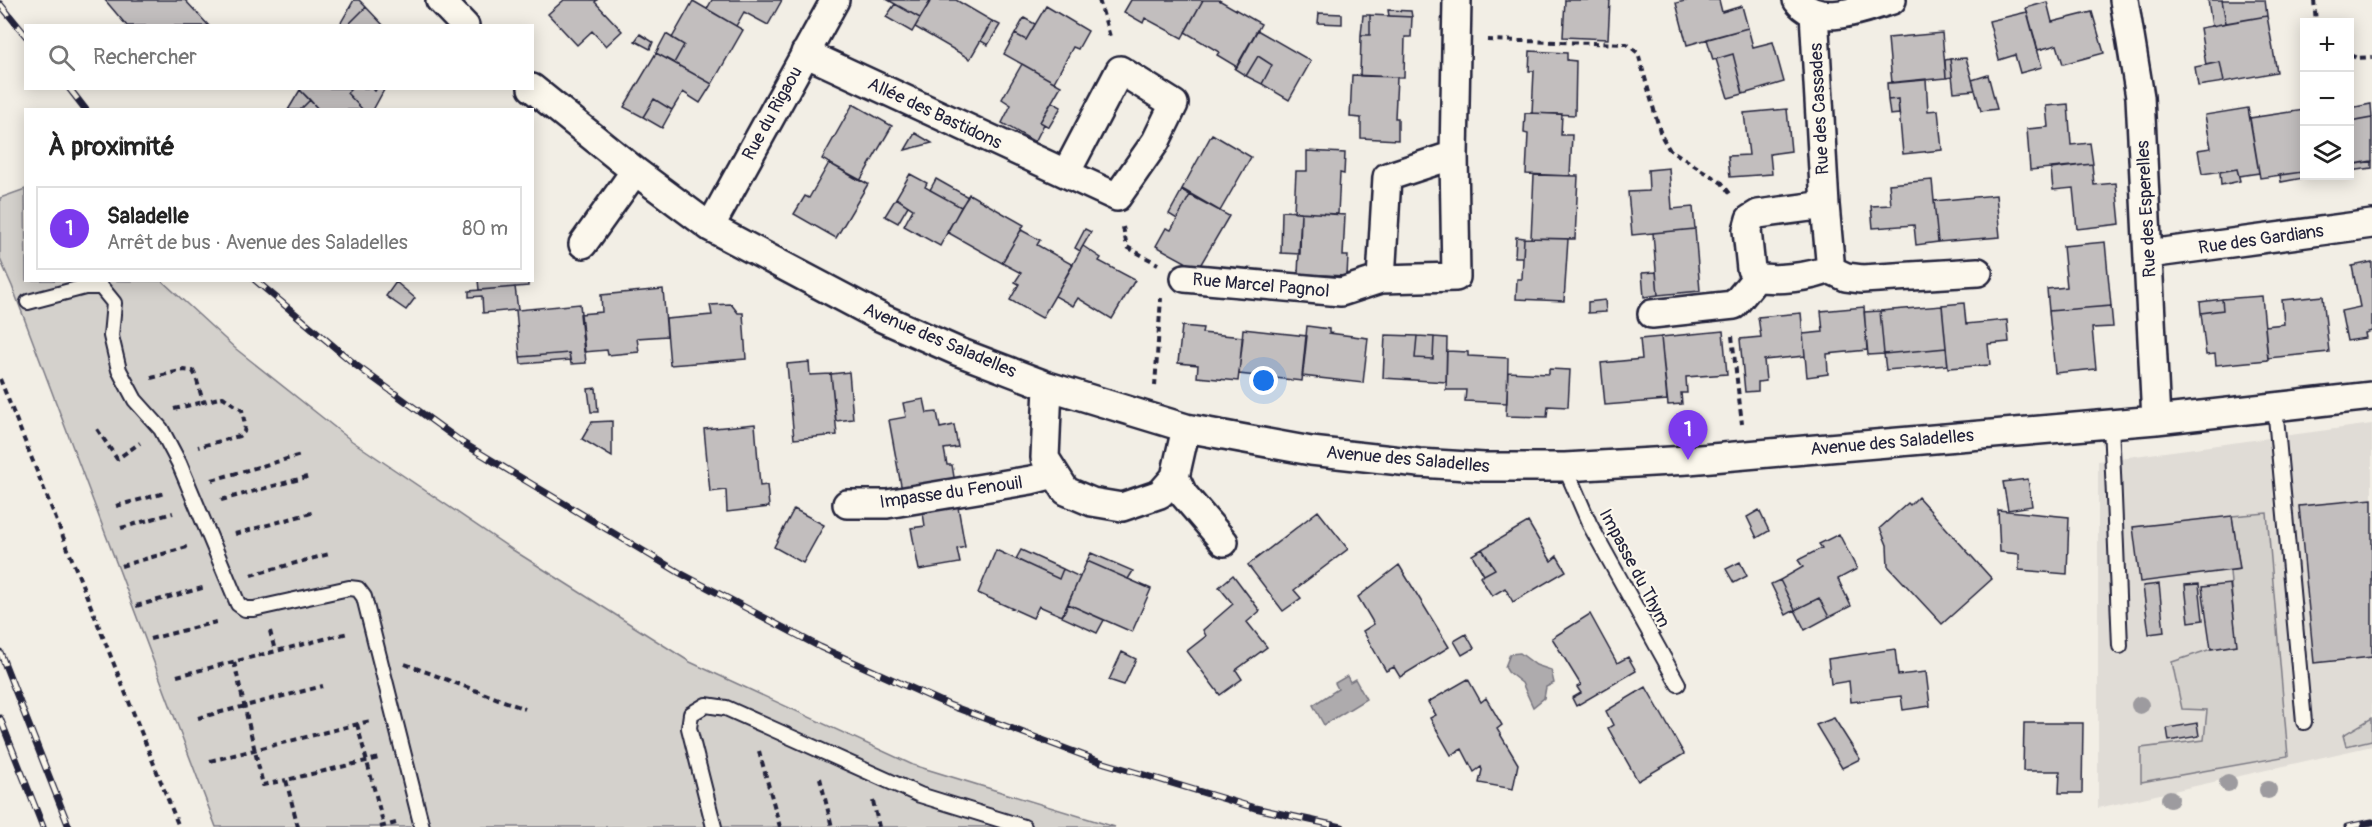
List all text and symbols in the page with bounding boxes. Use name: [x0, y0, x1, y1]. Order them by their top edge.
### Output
map controls: [2300, 18, 2354, 180]
button: +: [2300, 18, 2354, 72]
search box: [24, 24, 534, 90]
icon: search: [45, 41, 78, 74]
street label: Rue des Cassades: [1805, 42, 1834, 175]
text: Rechercher: [93, 43, 197, 71]
street label: Rue du Rigaou: [737, 62, 808, 164]
street label: Allée des Bastidons: [864, 72, 1006, 155]
button: −: [2300, 72, 2354, 126]
button: layers: [2300, 126, 2354, 180]
text: À proximité: [48, 131, 175, 163]
street label: Rue des Esperelles: [2131, 140, 2162, 278]
text: Saladelle: [107, 202, 189, 230]
text: 1: [66, 216, 73, 241]
text: 80 m: [462, 216, 508, 241]
street label: Rue des Gardians: [2197, 219, 2325, 260]
text: Arrêt de bus · Avenue des Saladelles: [107, 230, 408, 255]
street label: Rue Marcel Pagnol: [1192, 268, 1330, 303]
street label: Avenue des Saladelles: [860, 298, 1020, 383]
your location: [1249, 366, 1278, 395]
pin: 1: [1668, 410, 1708, 460]
street label: Avenue des Saladelles: [1809, 424, 1975, 461]
street label: Avenue des Saladelles: [1325, 441, 1491, 478]
street label: Impasse du Fenouil: [878, 471, 1024, 514]
street label: Impasse du Thym: [1594, 505, 1675, 631]

